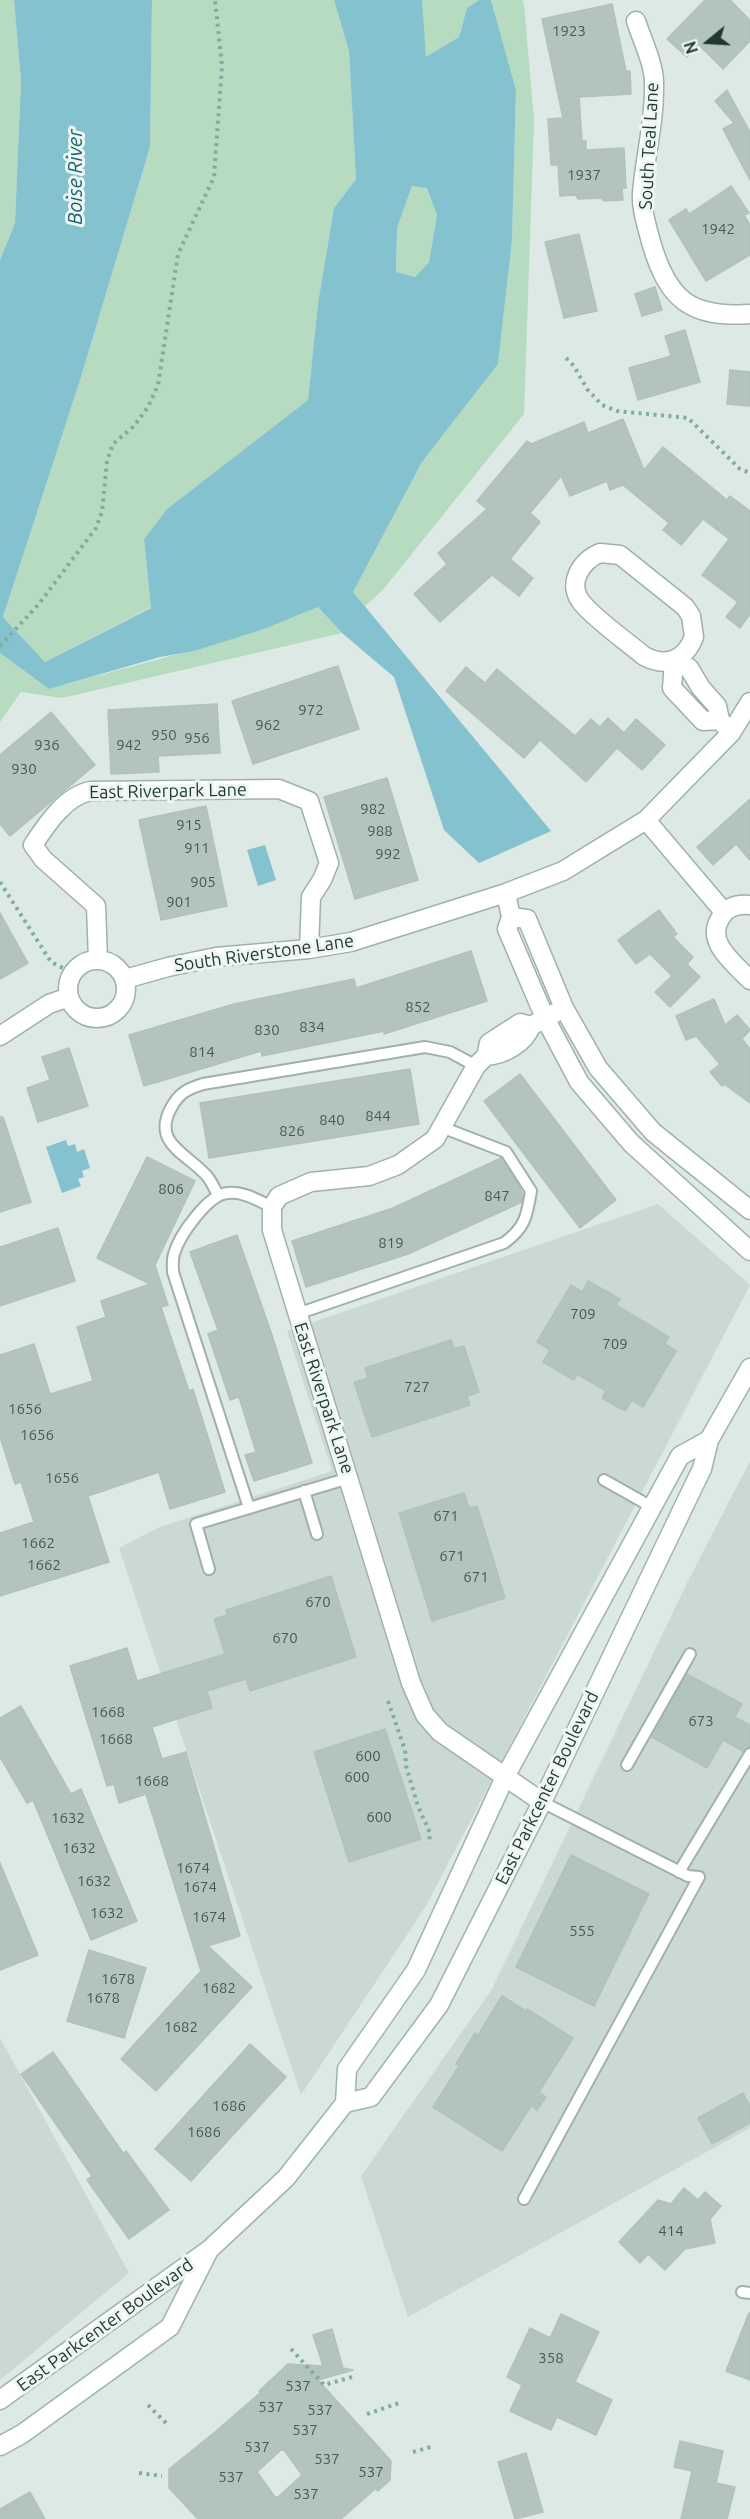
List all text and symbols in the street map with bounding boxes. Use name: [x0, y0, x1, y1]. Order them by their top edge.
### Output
north arrow: [678, 12, 738, 72]
house number: 1923: [552, 22, 586, 40]
text: N: [680, 39, 701, 56]
street label: South Teal Lane: [635, 82, 663, 210]
water label: Boise River: [63, 129, 87, 225]
house number: 1937: [567, 166, 601, 184]
house number: 1942: [701, 220, 735, 238]
house number: 972: [298, 701, 324, 719]
house number: 962: [255, 716, 281, 734]
house number: 950: [151, 726, 177, 744]
house number: 956: [184, 729, 210, 747]
house number: 936: [34, 736, 60, 754]
house number: 942: [116, 736, 142, 754]
house number: 930: [11, 760, 37, 778]
street label: East Riverpark Lane: [89, 779, 247, 803]
house number: 982: [360, 800, 386, 818]
house number: 915: [176, 816, 202, 834]
house number: 988: [367, 822, 393, 840]
house number: 911: [184, 839, 210, 857]
house number: 992: [375, 845, 401, 863]
house number: 905: [190, 873, 216, 891]
house number: 901: [166, 893, 192, 911]
street label: South Riverstone Lane: [173, 930, 355, 976]
house number: 852: [405, 998, 431, 1016]
house number: 834: [299, 1018, 325, 1036]
house number: 830: [254, 1021, 280, 1039]
house number: 814: [189, 1043, 215, 1061]
house number: 844: [365, 1107, 391, 1125]
house number: 840: [319, 1111, 345, 1129]
house number: 826: [279, 1122, 305, 1140]
house number: 806: [158, 1180, 184, 1198]
house number: 847: [484, 1187, 510, 1205]
house number: 819: [378, 1234, 404, 1252]
house number: 709: [570, 1305, 596, 1323]
street label: East Riverpark Lane: [289, 1320, 359, 1476]
house number: 709: [602, 1335, 628, 1353]
house number: 727: [404, 1378, 430, 1396]
house number: 1656: [8, 1400, 42, 1418]
house number: 1656: [20, 1426, 54, 1444]
house number: 1656: [45, 1469, 79, 1487]
house number: 671: [433, 1507, 459, 1525]
house number: 1662: [21, 1534, 55, 1552]
house number: 671: [439, 1547, 465, 1565]
house number: 1662: [27, 1556, 61, 1574]
house number: 671: [463, 1568, 489, 1586]
house number: 670: [305, 1593, 331, 1611]
house number: 670: [272, 1629, 298, 1647]
street label: East Parkcenter Boulevard: [491, 1688, 603, 1888]
house number: 1668: [91, 1703, 125, 1721]
house number: 673: [688, 1712, 714, 1730]
house number: 1668: [99, 1730, 133, 1748]
house number: 600: [355, 1747, 381, 1765]
house number: 600: [344, 1768, 370, 1786]
house number: 1668: [135, 1772, 169, 1790]
house number: 600: [366, 1808, 392, 1826]
house number: 1632: [51, 1809, 85, 1827]
house number: 1632: [62, 1839, 96, 1857]
house number: 1674: [176, 1859, 210, 1877]
house number: 1632: [77, 1872, 111, 1890]
house number: 1674: [183, 1878, 217, 1896]
house number: 1632: [90, 1904, 124, 1922]
house number: 1674: [192, 1908, 226, 1926]
house number: 555: [569, 1922, 595, 1940]
house number: 1678: [101, 1970, 135, 1988]
house number: 1682: [202, 1979, 236, 1997]
house number: 1678: [86, 1989, 120, 2007]
house number: 1682: [164, 2018, 198, 2036]
house number: 1686: [212, 2097, 246, 2115]
house number: 1686: [187, 2123, 221, 2141]
house number: 414: [658, 2222, 684, 2240]
street label: East Parkcenter Boulevard: [13, 2254, 197, 2396]
house number: 358: [538, 2349, 564, 2367]
house number: 537: [285, 2377, 311, 2395]
house number: 537: [258, 2398, 284, 2416]
house number: 537: [307, 2401, 333, 2419]
house number: 537: [292, 2421, 318, 2439]
house number: 537: [244, 2438, 270, 2456]
house number: 537: [314, 2450, 340, 2468]
house number: 537: [358, 2463, 384, 2481]
house number: 537: [218, 2468, 244, 2486]
house number: 537: [293, 2485, 319, 2503]

